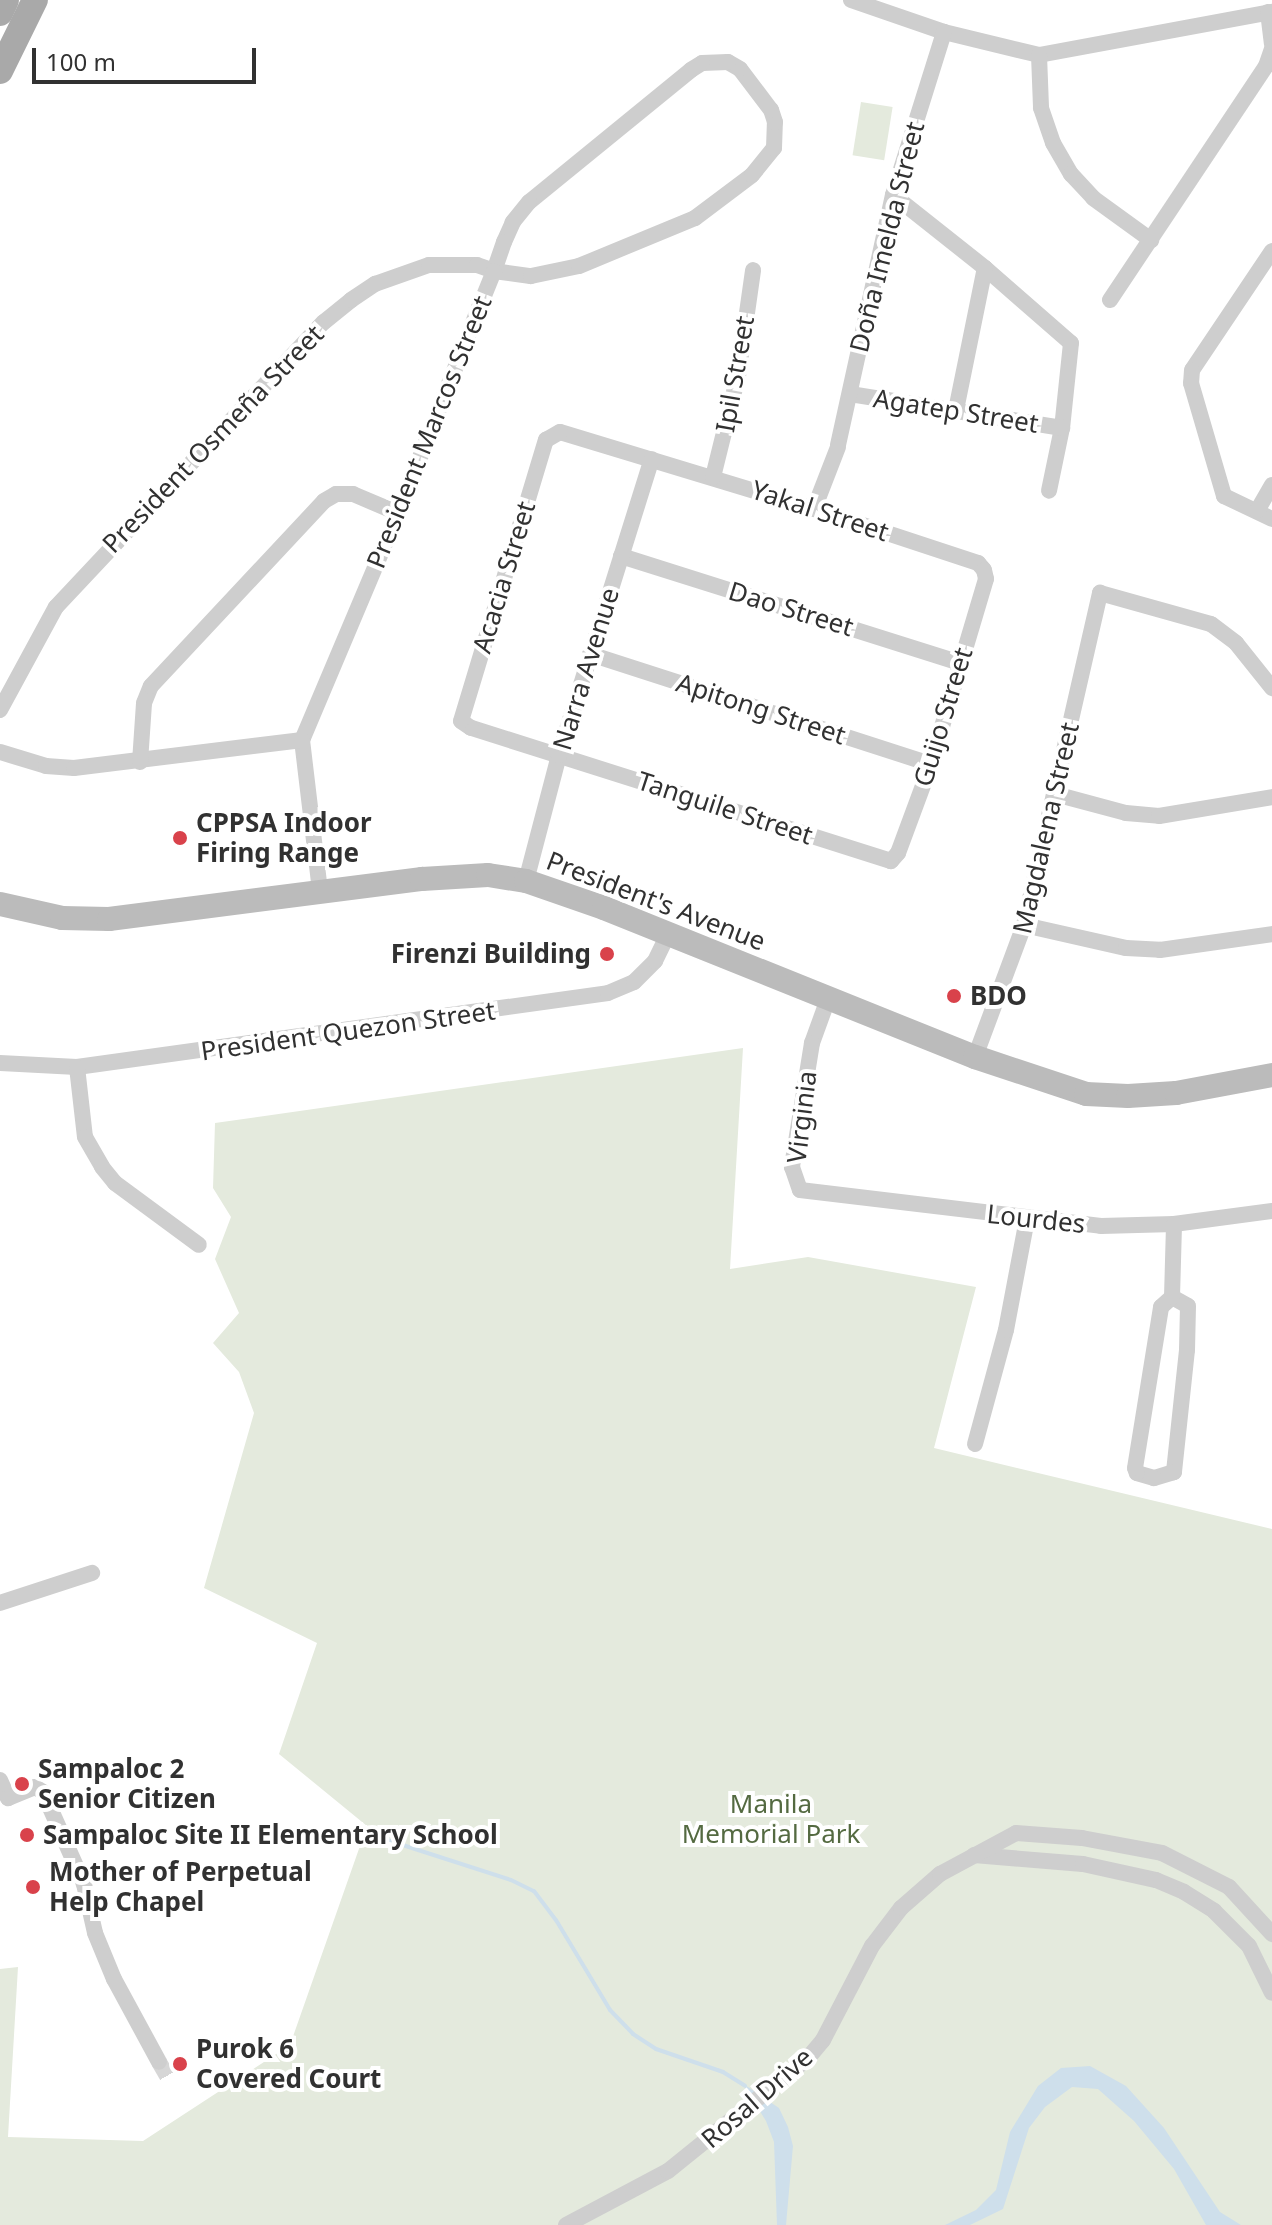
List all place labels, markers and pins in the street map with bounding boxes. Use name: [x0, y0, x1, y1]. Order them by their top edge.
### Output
place label: CPPSA Indoor Firing Range: [196, 807, 372, 868]
marker: CPPSA Indoor Firing Range: [171, 829, 189, 847]
place label: Firenzi Building: [391, 938, 591, 970]
marker: Firenzi Building: [598, 945, 616, 963]
place label: BDO: [970, 980, 1027, 1012]
marker: BDO: [945, 987, 963, 1005]
place label: Sampaloc 2 Senior Citizen: [38, 1753, 216, 1814]
marker: Sampaloc 2 Senior Citizen: [13, 1775, 31, 1793]
place label: Sampaloc Site II Elementary School: [43, 1819, 498, 1851]
marker: Sampaloc Site II Elementary School: [18, 1826, 36, 1844]
place label: Mother of Perpetual Help Chapel: [49, 1856, 312, 1918]
marker: Mother of Perpetual Help Chapel: [24, 1878, 42, 1896]
place label: Purok 6 Covered Court: [196, 2033, 381, 2094]
marker: Purok 6 Covered Court: [171, 2055, 189, 2073]

